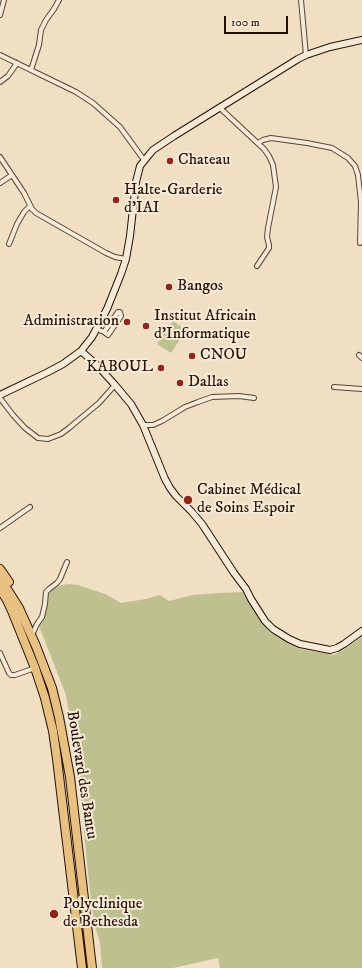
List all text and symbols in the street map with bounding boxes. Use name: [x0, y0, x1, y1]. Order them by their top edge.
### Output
scale bar: [226, 8, 290, 34]
text: 100 m: [231, 15, 260, 30]
place label: Chateau: [178, 151, 230, 171]
marker: Chateau: [165, 156, 175, 166]
place label: Halte-Garderie d'IAI: [124, 181, 222, 219]
marker: Halte-Garderie d'IAI: [111, 195, 121, 205]
place label: Bangos: [177, 277, 223, 297]
marker: Bangos: [164, 282, 174, 292]
place label: Institut Africain d'Informatique: [154, 307, 256, 345]
place label: Administration: [24, 312, 119, 332]
marker: Administration: [122, 317, 132, 327]
marker: Institut Africain d'Informatique: [141, 321, 151, 331]
place label: CNOU: [200, 346, 247, 366]
marker: CNOU: [187, 351, 197, 361]
place label: KABOUL: [86, 358, 153, 378]
marker: KABOUL: [156, 363, 166, 373]
place label: Dallas: [188, 373, 228, 393]
marker: Dallas: [175, 378, 185, 388]
place label: Cabinet Médical de Soins Espoir: [197, 481, 301, 519]
marker: Cabinet Médical de Soins Espoir: [182, 494, 194, 506]
street label: Boulevard des Bantu: [61, 709, 101, 841]
place label: Polyclinique de Bethesda: [63, 895, 142, 933]
marker: Polyclinique de Bethesda: [48, 908, 60, 920]

